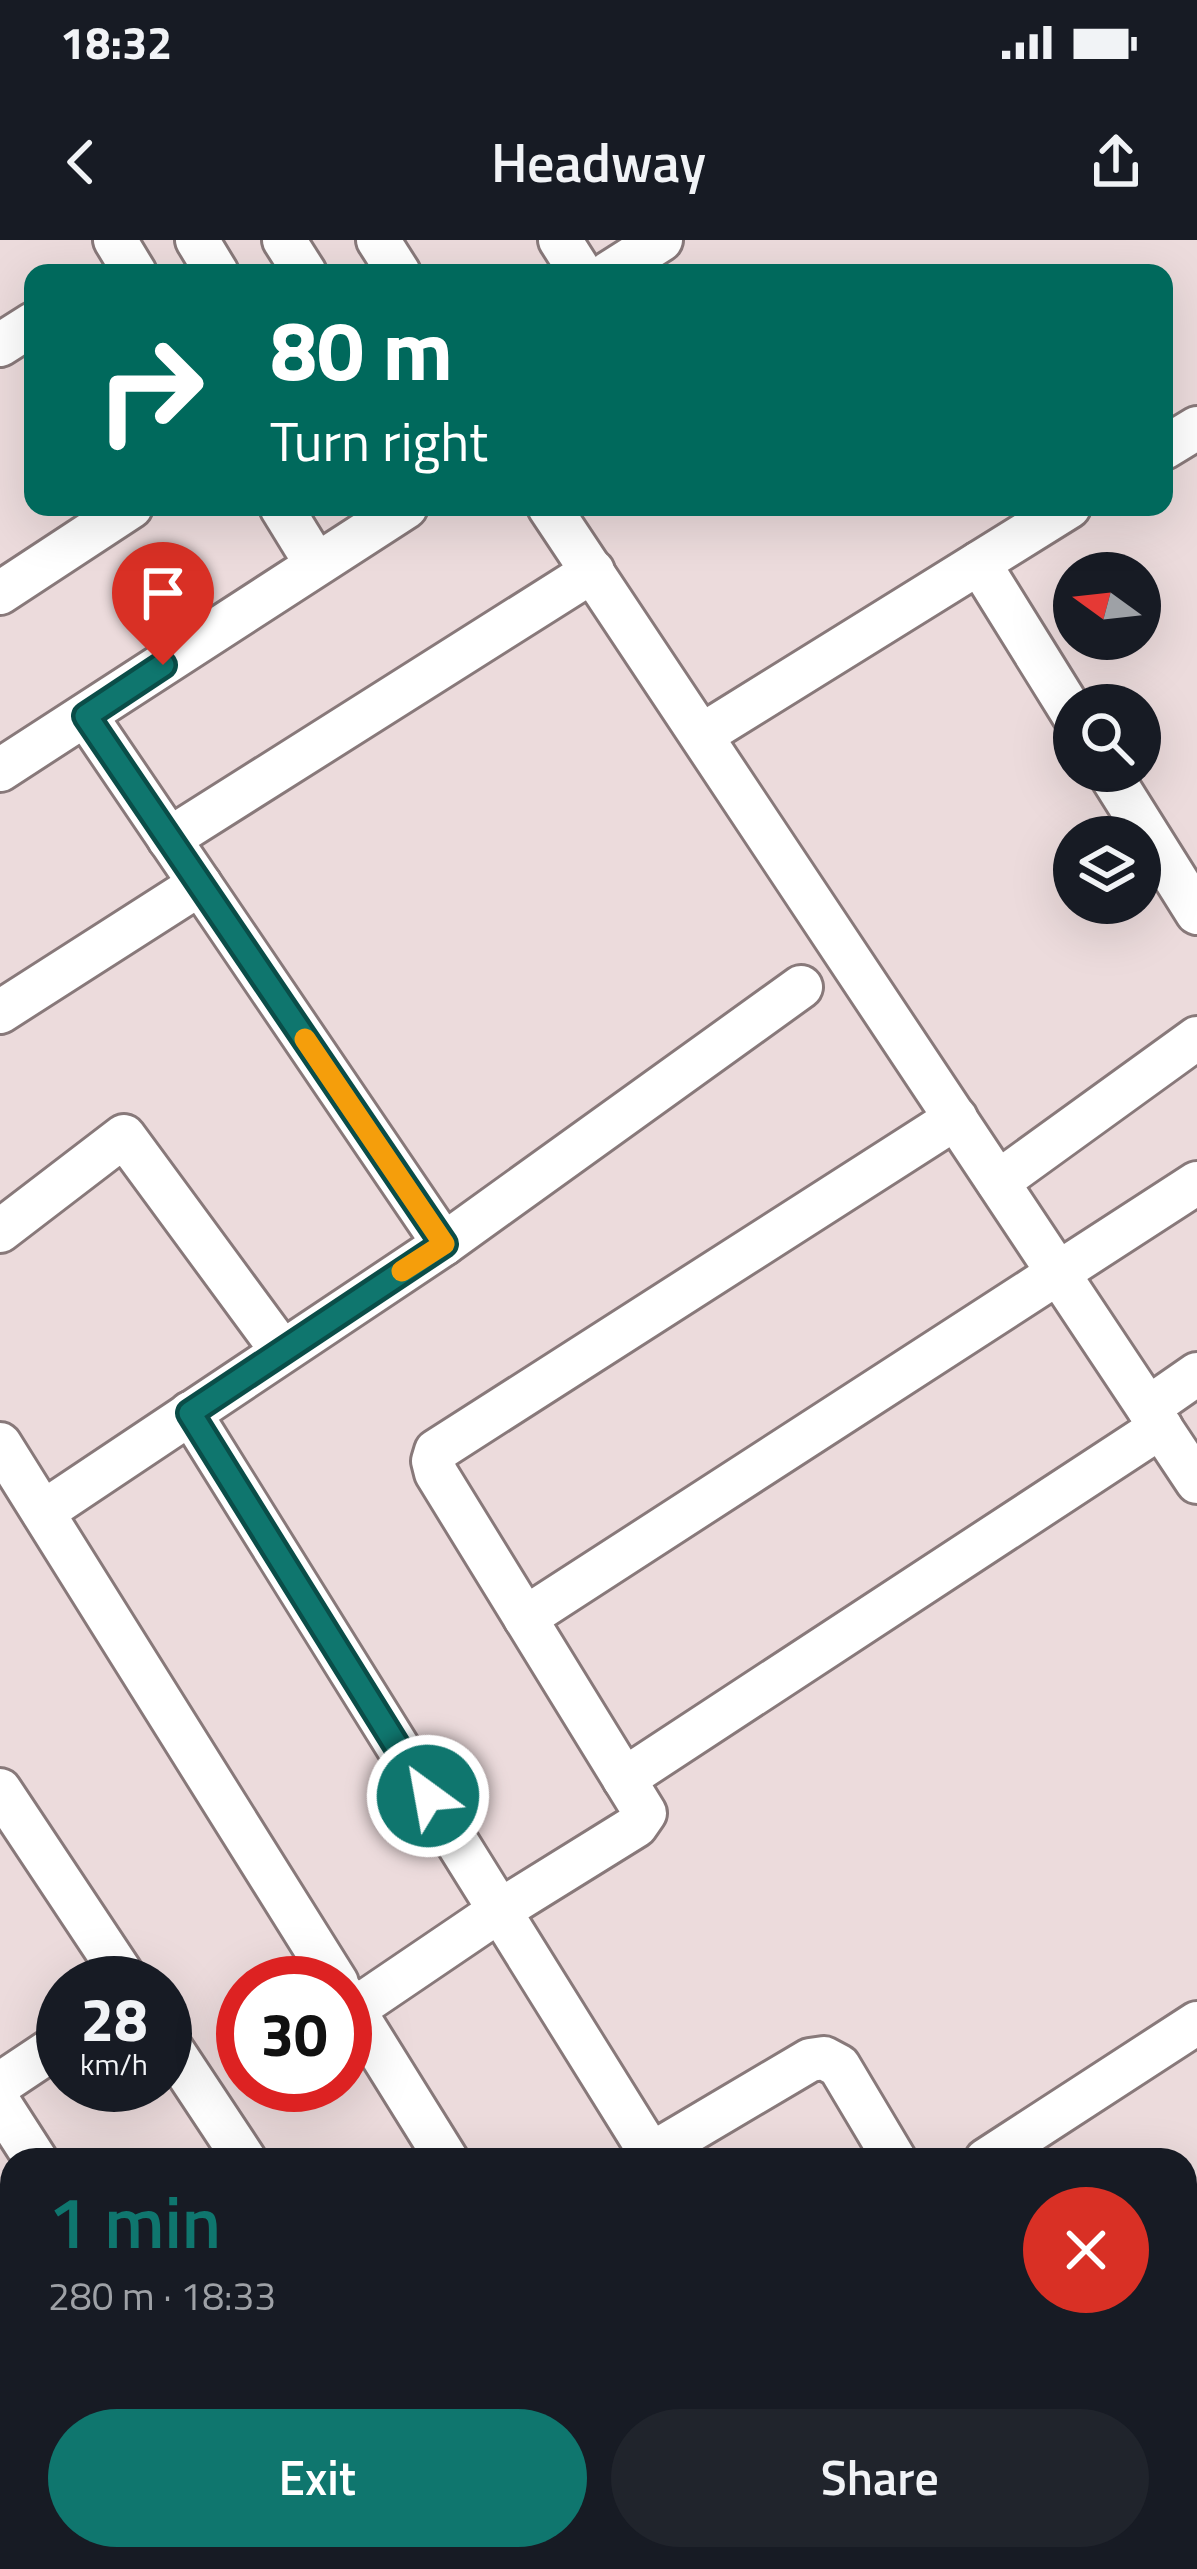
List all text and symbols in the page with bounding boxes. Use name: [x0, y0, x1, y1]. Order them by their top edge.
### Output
text: 18:32: [60, 8, 172, 76]
text: Headway: [491, 121, 706, 203]
icon: back: [48, 129, 114, 195]
icon: share: [1083, 129, 1149, 195]
text: 80 m: [270, 285, 453, 413]
icon: right: [72, 312, 228, 468]
text: Turn right: [270, 400, 488, 482]
pin: [112, 542, 214, 665]
north arrow: [1053, 552, 1161, 660]
map controls: [1053, 552, 1161, 924]
icon: arrive: [130, 560, 196, 626]
button: search: [1053, 684, 1161, 792]
button: layers: [1053, 816, 1161, 924]
position arrow: [365, 1733, 491, 1859]
speed limit sign: 30: [216, 1956, 372, 2112]
text: 28: [80, 1973, 148, 2064]
text: km/h: [80, 2041, 148, 2087]
text: 1 min: [48, 2166, 221, 2276]
button: close: [1023, 2187, 1149, 2313]
text: 280 m · 18:33: [48, 2266, 276, 2325]
button: Exit: [48, 2409, 587, 2547]
button: Share: [611, 2409, 1149, 2547]

